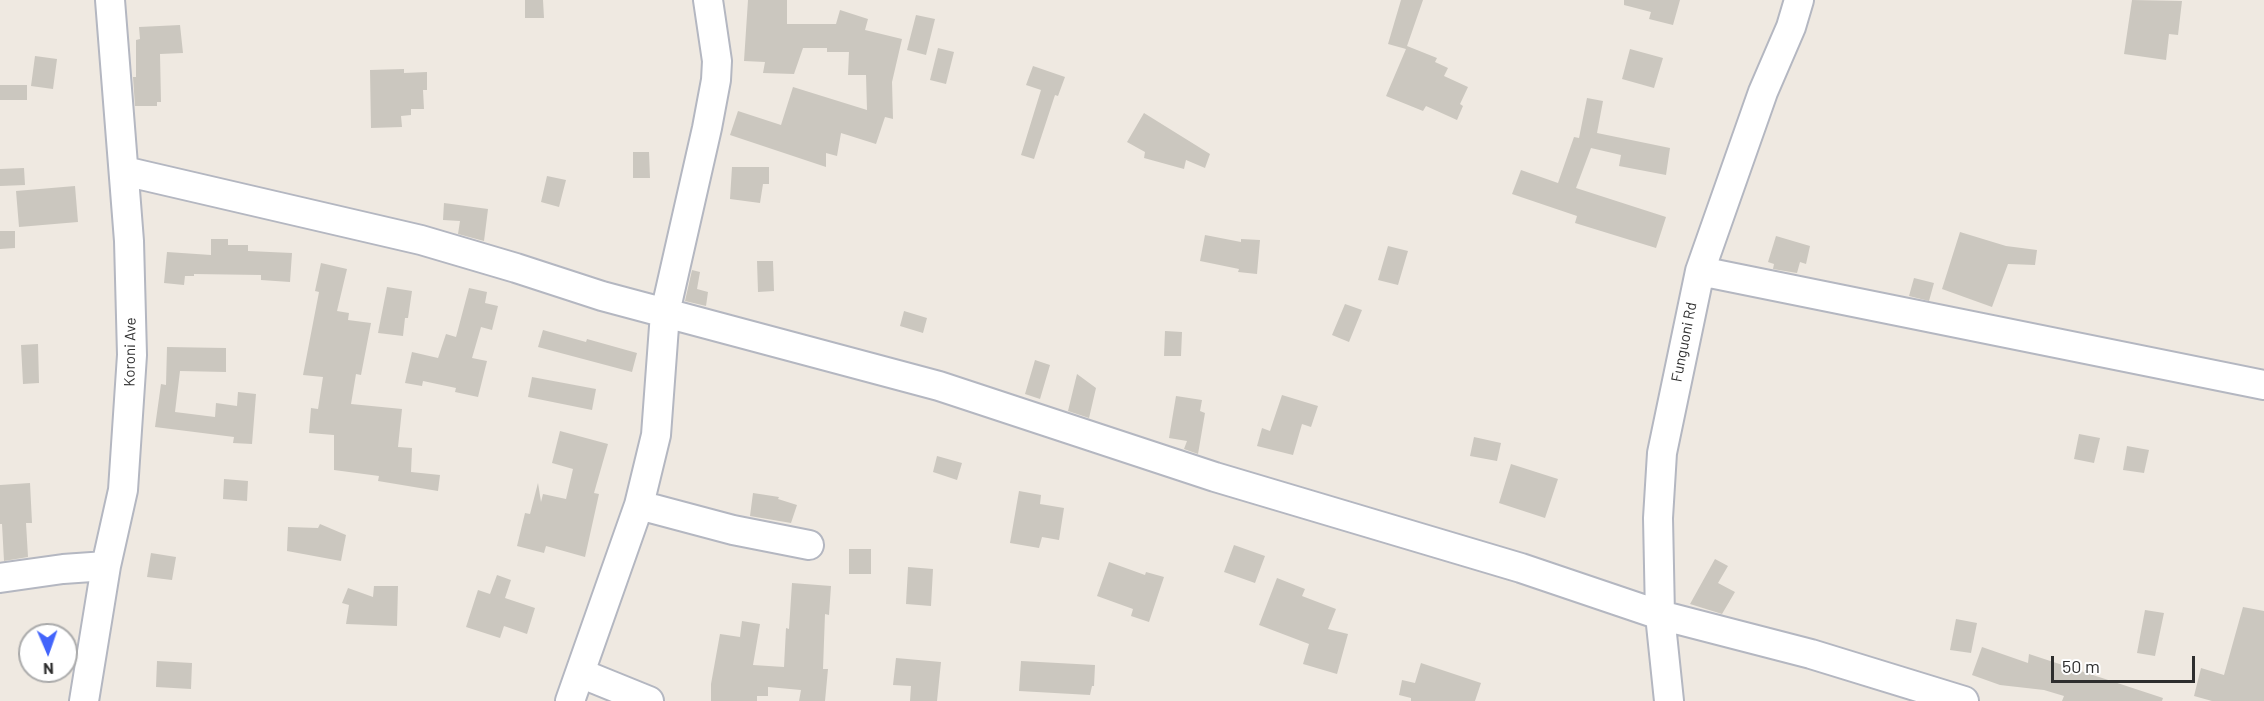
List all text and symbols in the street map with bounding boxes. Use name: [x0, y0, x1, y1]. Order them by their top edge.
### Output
street label: Funguoni Rd: [1667, 301, 1701, 383]
street label: Koroni Ave: [120, 317, 140, 387]
north arrow: [18, 623, 78, 683]
scale bar: [2054, 644, 2198, 682]
text: 50 m: [2062, 655, 2100, 677]
text: N: [43, 660, 54, 679]

